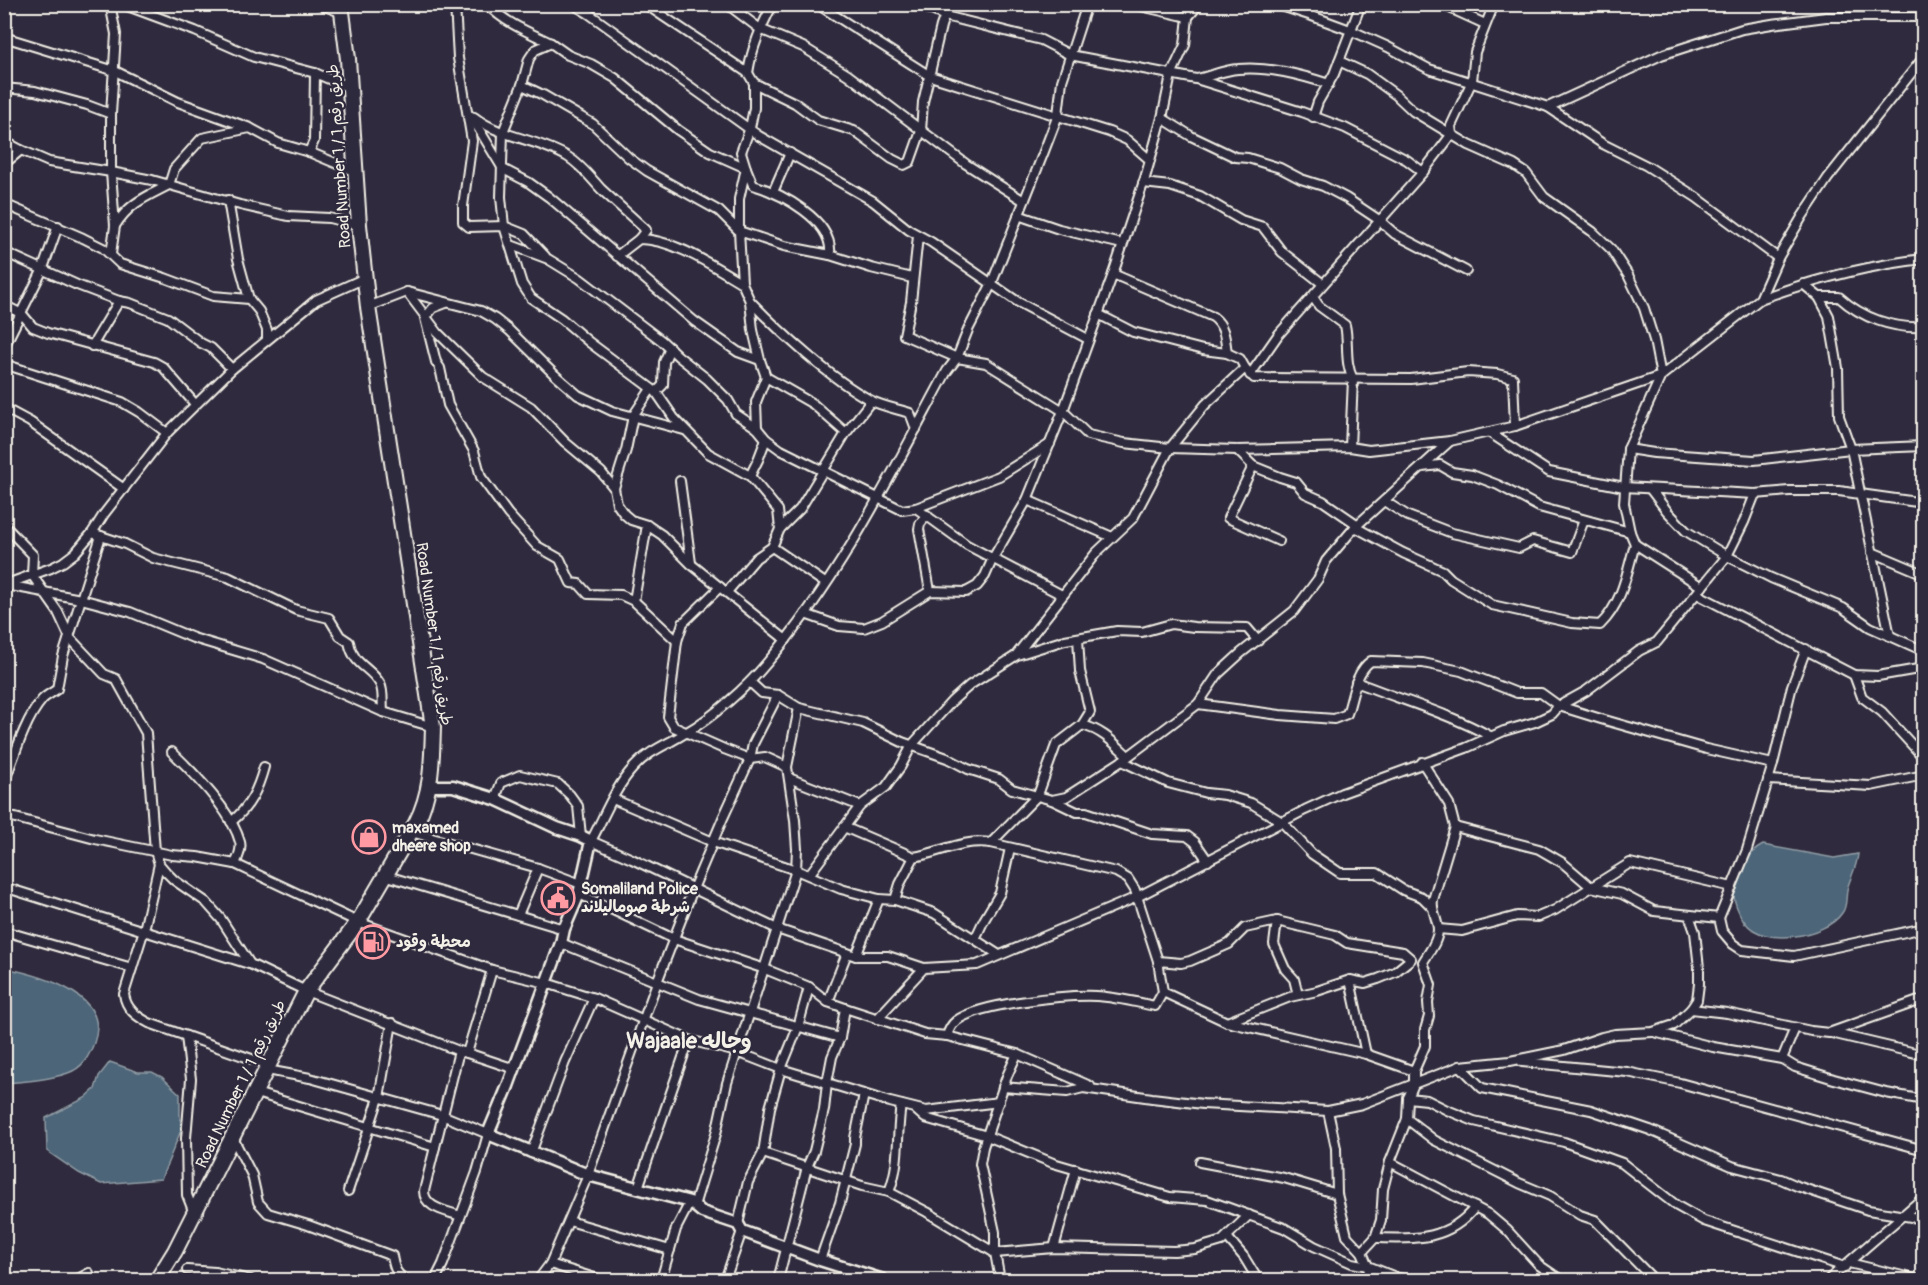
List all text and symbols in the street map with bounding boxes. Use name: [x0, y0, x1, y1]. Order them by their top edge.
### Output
street label: Road Number 1 / طريق رقم 1: [323, 63, 357, 249]
street label: Road Number 1 / طريق رقم 1: [409, 541, 457, 727]
place label: maxamed dheere shop: [392, 818, 471, 856]
shop icon: maxamed dheere shop: [351, 819, 387, 855]
place label: Somaliland Police شرطة صوماليلاند: [581, 879, 699, 918]
public building icon: Somaliland Police شرطة صوماليلاند: [540, 880, 576, 916]
fuel station icon: محطة وقود: [355, 924, 391, 960]
place label: محطة وقود: [396, 932, 471, 952]
street label: Road Number 1 / طريق رقم 1: [191, 997, 292, 1172]
district label: Wajaale وجاله: [626, 1027, 752, 1055]

